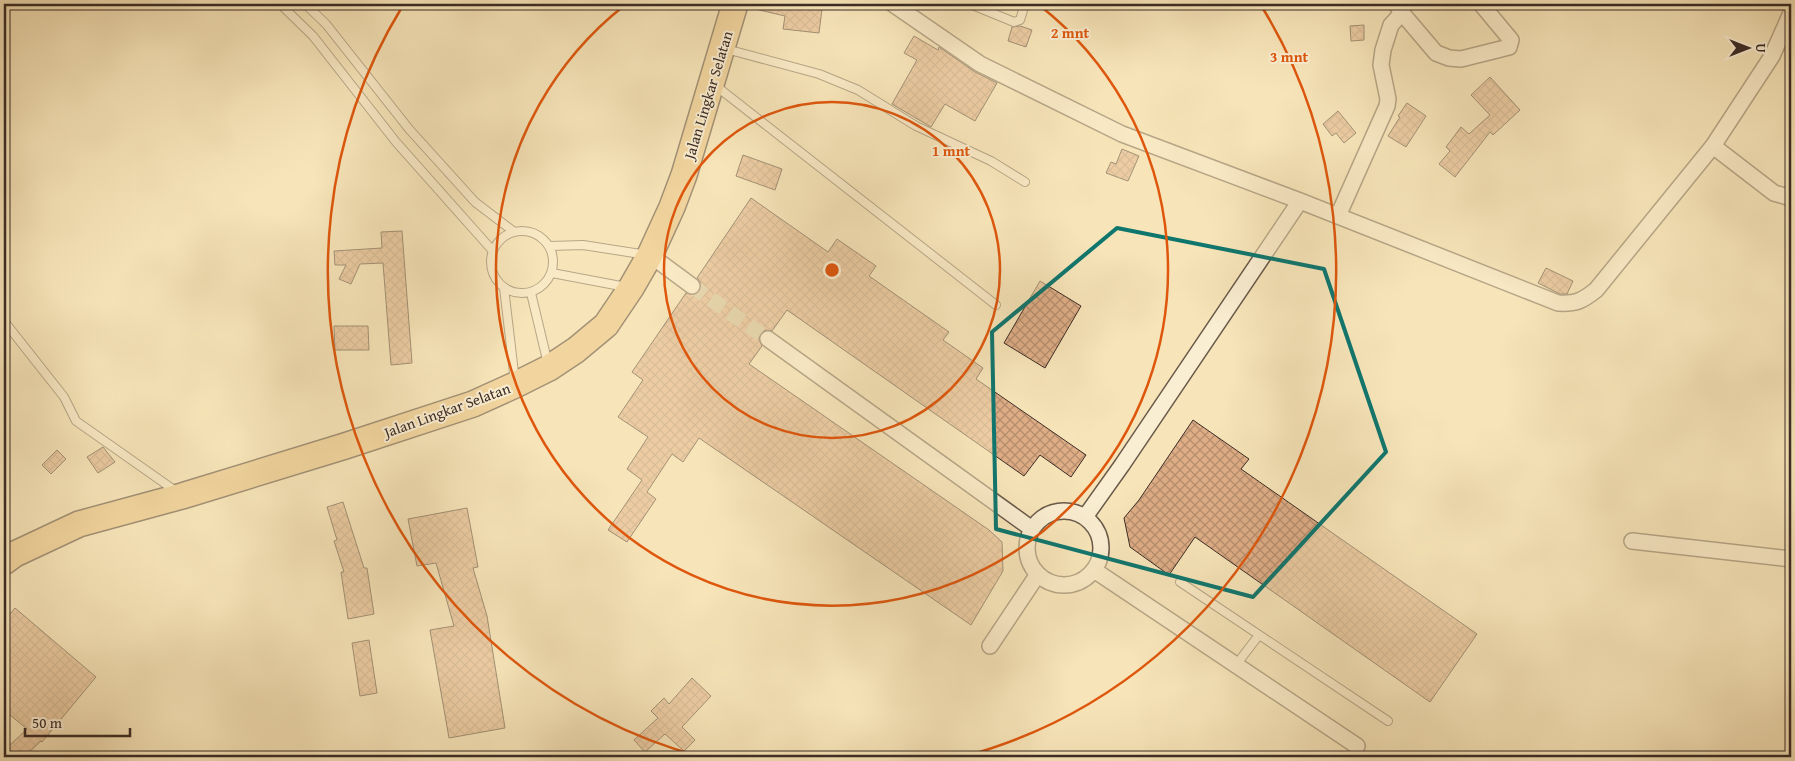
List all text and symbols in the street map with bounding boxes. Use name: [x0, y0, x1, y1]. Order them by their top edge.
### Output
text: 2 mnt: [1051, 22, 1090, 43]
north arrow: [1722, 22, 1772, 72]
street label: Jalan Lingkar Selatan: [678, 28, 738, 164]
text: U: [1751, 43, 1771, 53]
text: 3 mnt: [1270, 46, 1309, 67]
text: 1 mnt: [932, 140, 971, 161]
centre of rings: [823, 261, 841, 279]
street label: Jalan Lingkar Selatan: [379, 377, 514, 443]
scale bar: [25, 706, 130, 738]
text: 50 m: [32, 712, 63, 733]

